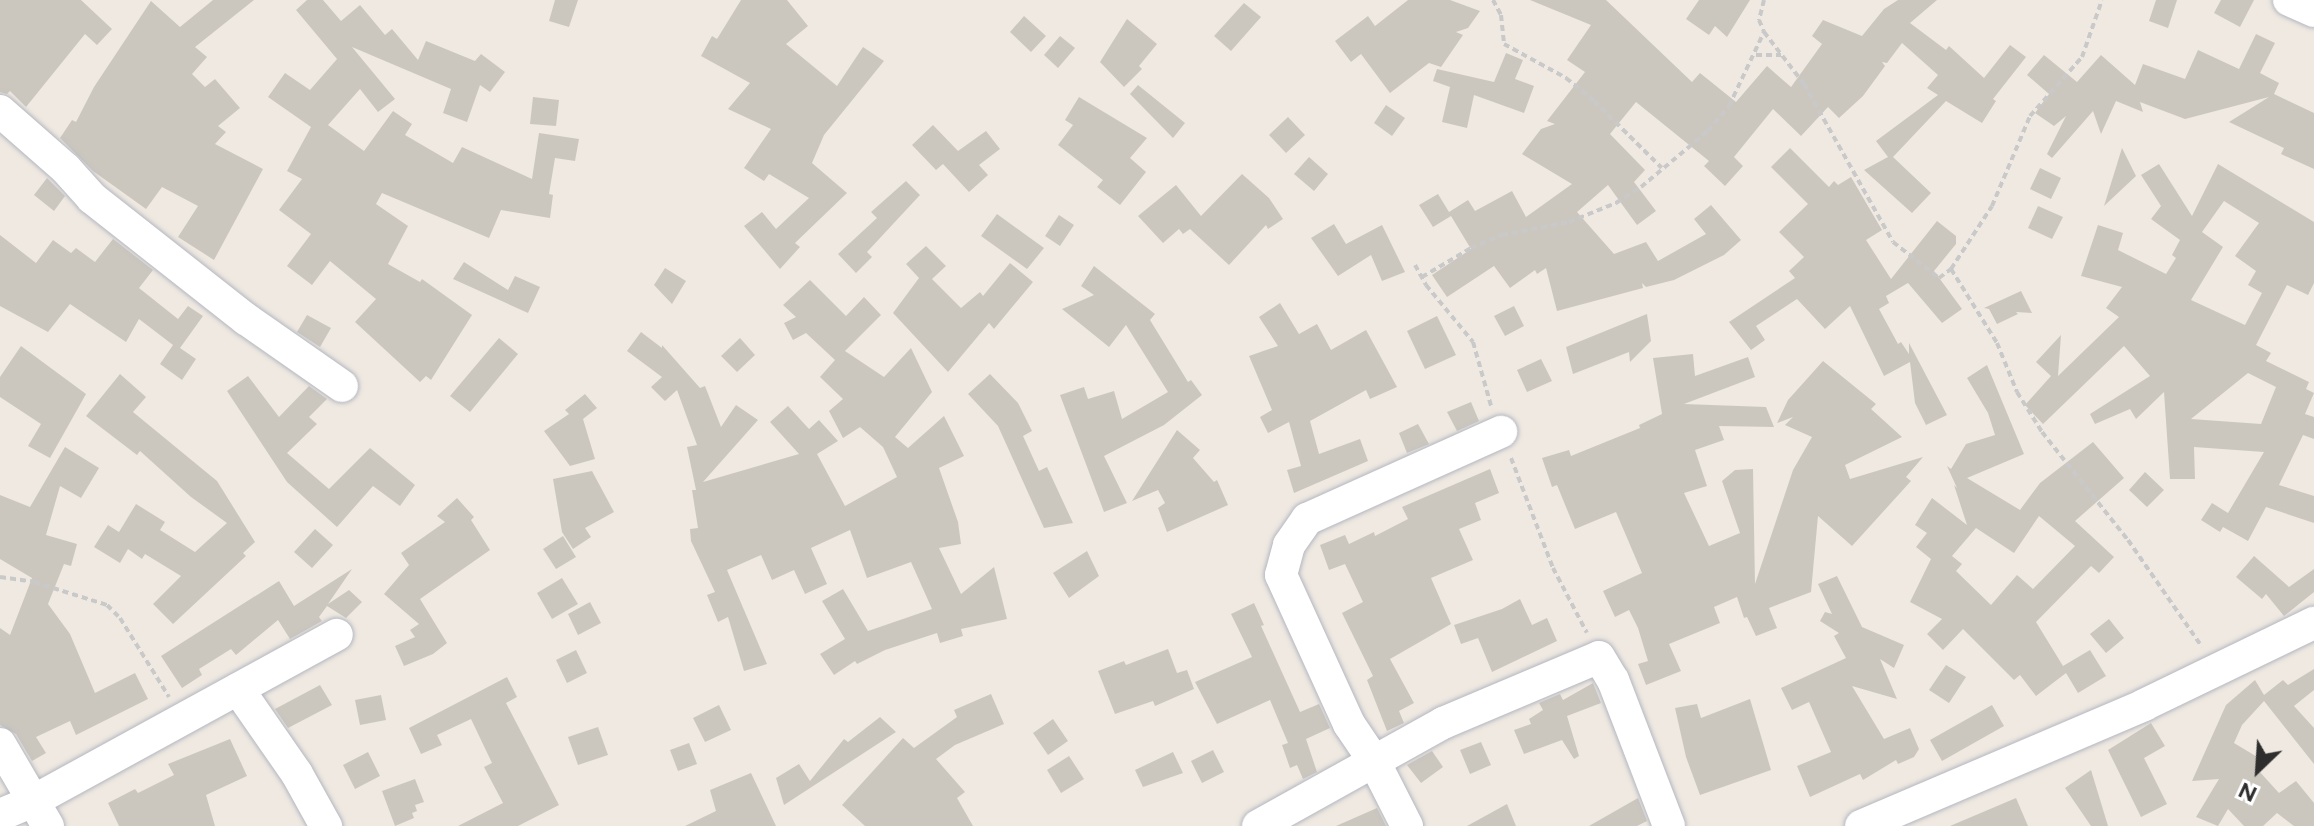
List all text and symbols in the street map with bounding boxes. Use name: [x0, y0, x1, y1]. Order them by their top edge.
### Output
north arrow: [2218, 730, 2298, 810]
text: N: [2234, 776, 2261, 808]

